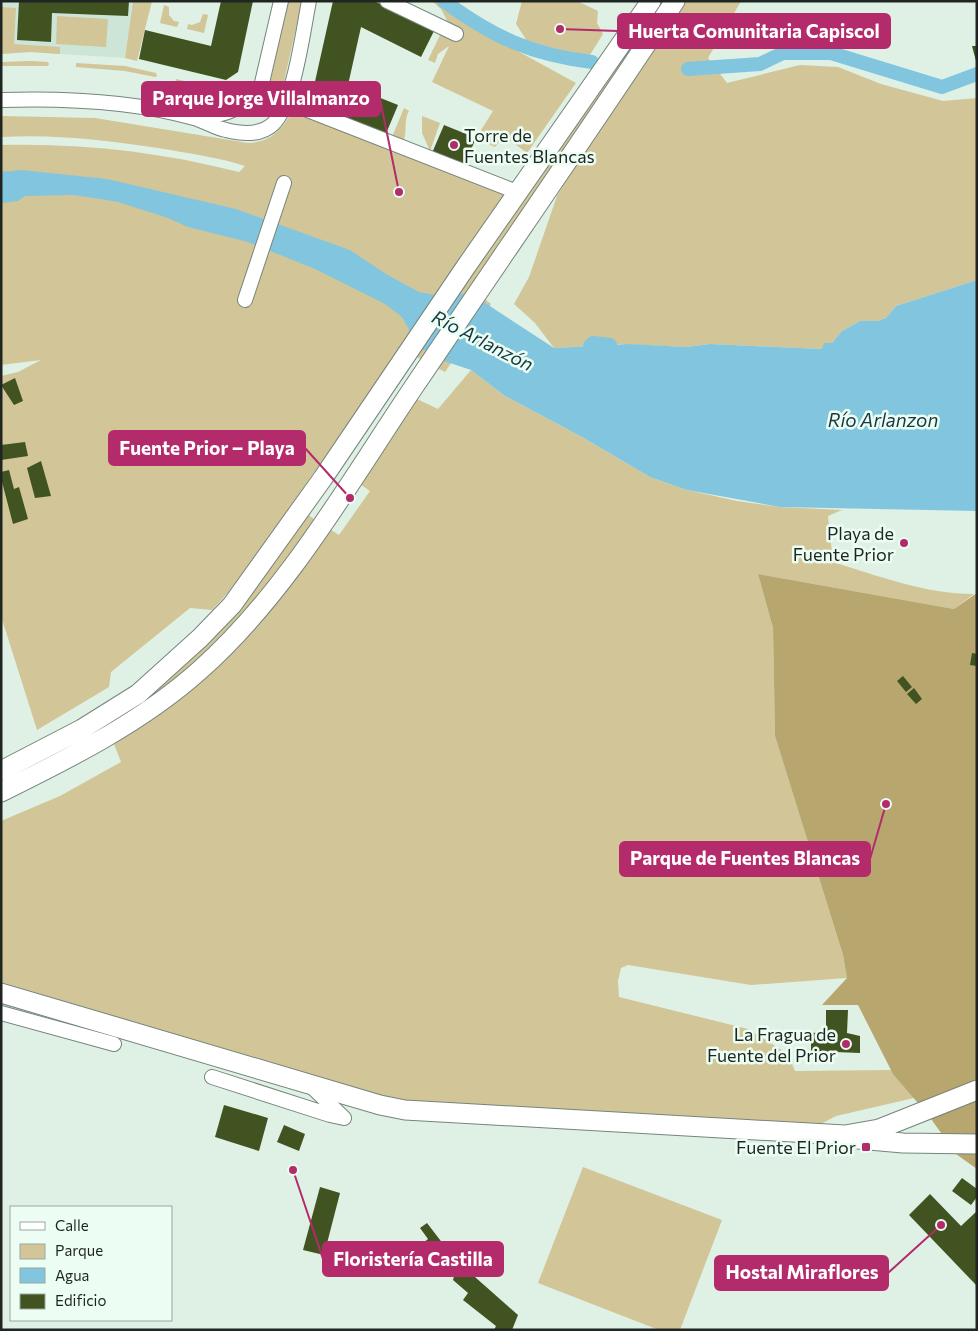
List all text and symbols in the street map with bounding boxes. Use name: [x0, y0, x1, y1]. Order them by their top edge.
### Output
callout: Huerta Comunitaria Capiscol: [618, 14, 890, 48]
text: Huerta Comunitaria Capiscol: [628, 19, 880, 42]
callout: Parque Jorge Villalmanzo: [142, 82, 380, 116]
text: Parque Jorge Villalmanzo: [152, 86, 370, 109]
place label: Torre de Fuentes Blancas: [464, 124, 595, 167]
marker: Torre de Fuentes Blancas: [448, 139, 460, 151]
water label: Río Arlanzón: [428, 305, 538, 375]
water label: Río Arlanzon: [828, 408, 938, 431]
callout: Fuente Prior – Playa: [109, 431, 305, 465]
text: Fuente Prior – Playa: [119, 436, 295, 459]
place label: Playa de Fuente Prior: [793, 522, 894, 565]
marker: Playa de Fuente Prior: [898, 537, 910, 549]
callout: Parque de Fuentes Blancas: [620, 842, 870, 876]
text: Parque de Fuentes Blancas: [630, 846, 860, 869]
place label: La Fragua de Fuente del Prior: [707, 1023, 836, 1066]
marker: La Fragua de Fuente del Prior: [840, 1038, 852, 1050]
place label: Fuente El Prior: [736, 1136, 856, 1158]
marker: Fuente El Prior: [860, 1141, 872, 1153]
legend: [10, 1206, 172, 1321]
text: Calle: [55, 1216, 89, 1234]
text: Parque: [55, 1241, 103, 1259]
callout: Floristería Castilla: [323, 1242, 503, 1276]
text: Floristería Castilla: [333, 1247, 493, 1270]
callout: Hostal Miraflores: [715, 1256, 888, 1290]
text: Hostal Miraflores: [726, 1260, 879, 1283]
text: Agua: [55, 1266, 89, 1284]
text: Edificio: [55, 1291, 106, 1309]

